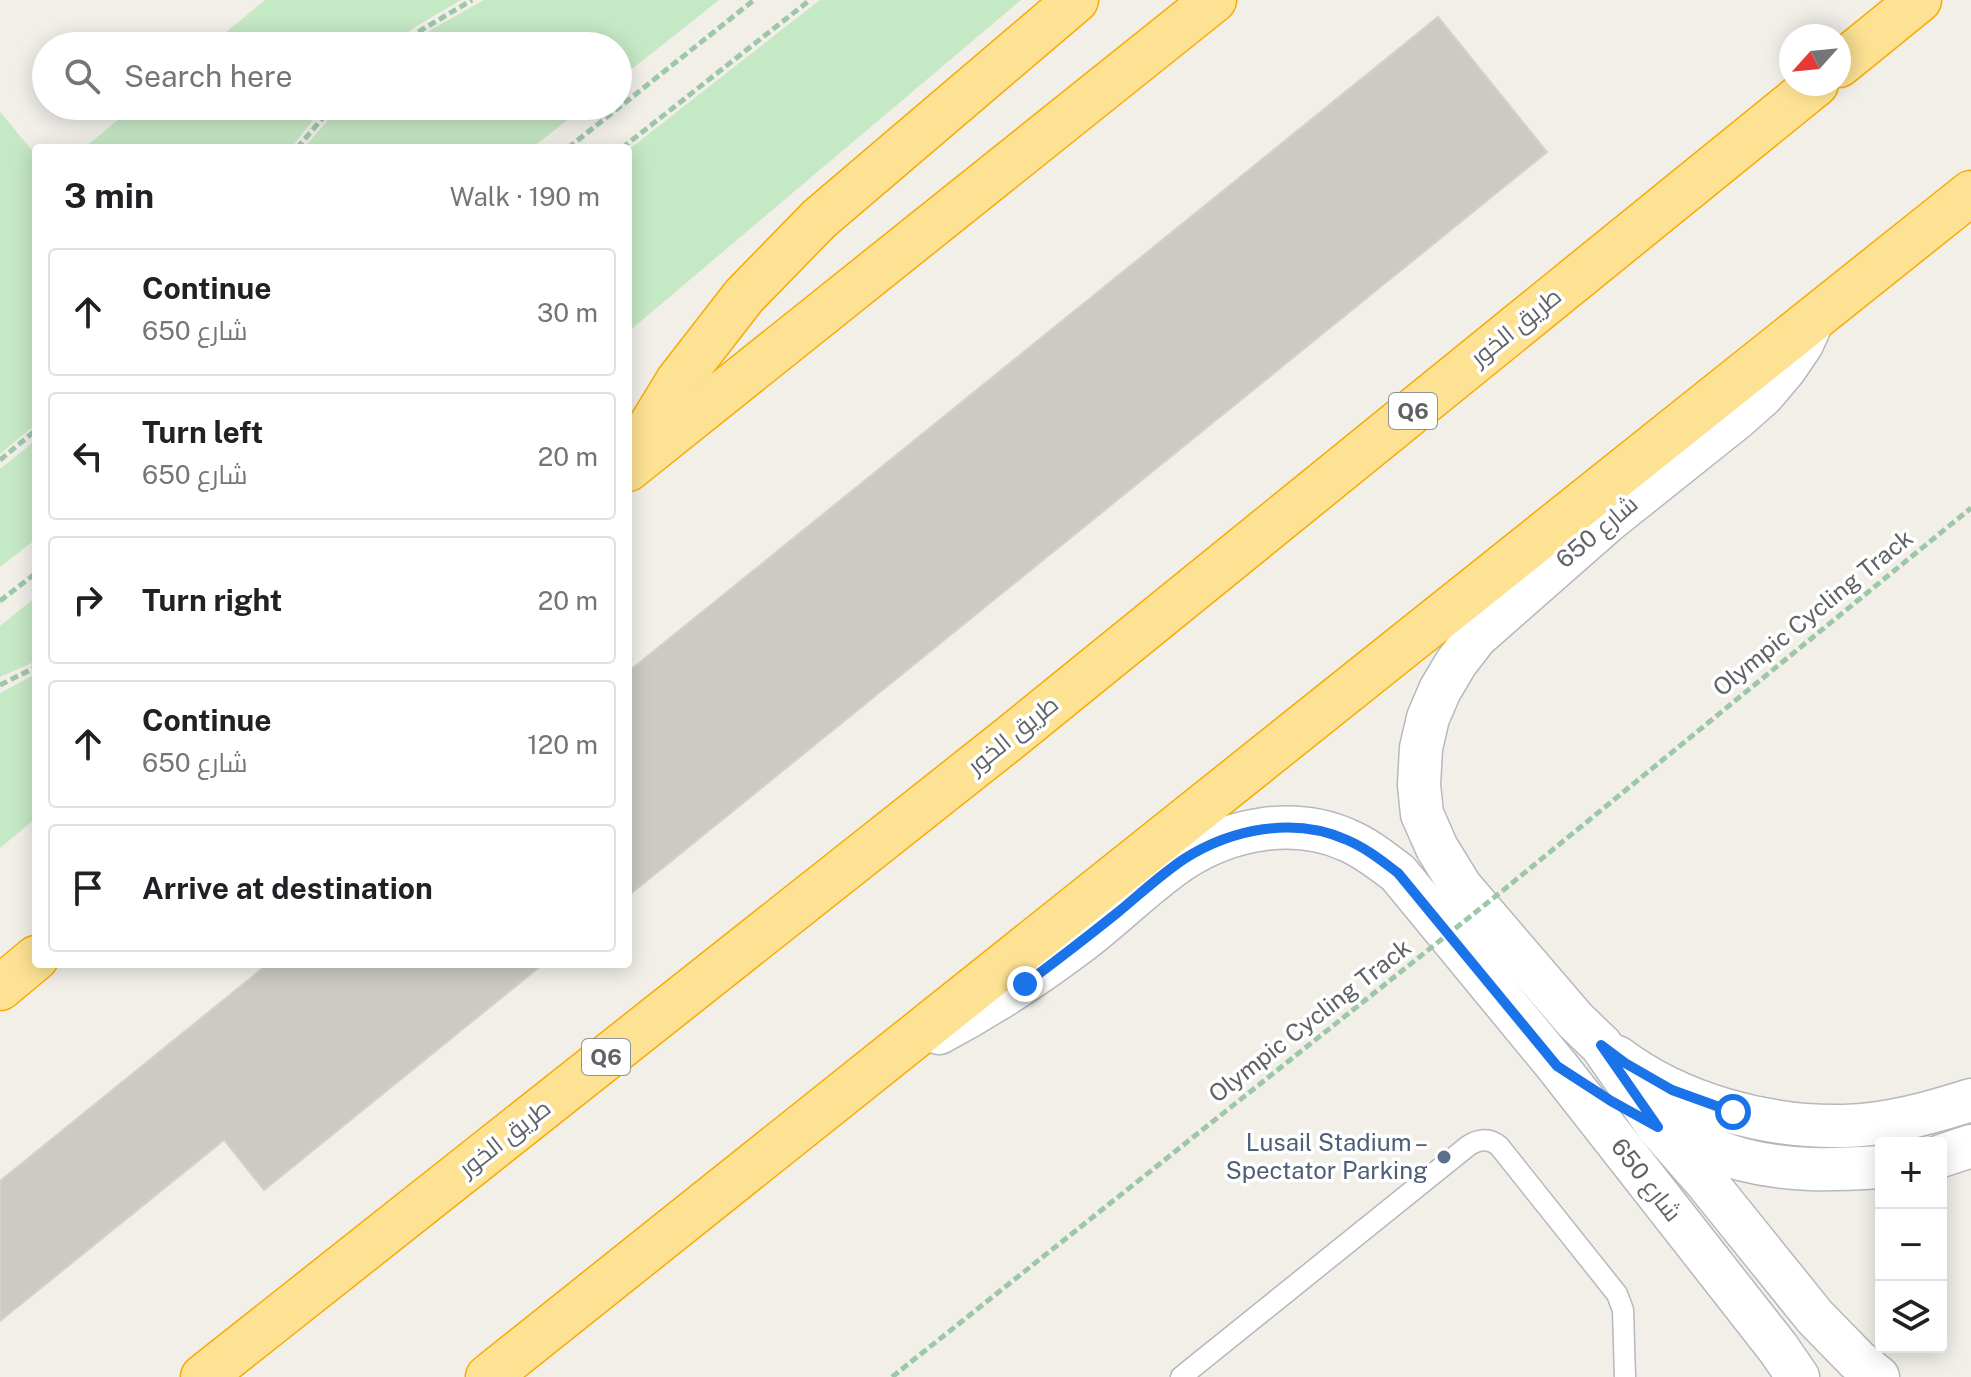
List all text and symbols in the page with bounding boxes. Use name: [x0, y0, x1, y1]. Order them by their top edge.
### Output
north arrow: [1779, 24, 1851, 96]
search box: [32, 32, 632, 120]
icon: search: [60, 54, 104, 98]
text: Search here: [124, 58, 292, 94]
text: 3 min: [64, 176, 154, 216]
text: Walk · 190 m: [450, 181, 600, 212]
text: Continue: [142, 270, 272, 306]
street label: طريق الخور: [1463, 281, 1568, 374]
icon: ahead: [66, 290, 110, 334]
text: 30 m: [537, 297, 598, 328]
text: شارع 650: [142, 315, 247, 346]
road number: Q6: [1389, 393, 1437, 429]
text: Turn left: [142, 414, 263, 450]
icon: left: [66, 434, 110, 478]
text: 20 m: [538, 441, 598, 472]
text: شارع 650: [142, 459, 247, 490]
street label: شارع 650: [1550, 489, 1645, 576]
street label: Olympic Cycling Track: [1707, 523, 1918, 701]
icon: right: [66, 578, 110, 622]
text: Turn right: [142, 582, 282, 618]
text: 20 m: [538, 585, 598, 616]
street label: طريق الخور: [960, 689, 1065, 782]
text: Continue: [142, 702, 272, 738]
icon: ahead: [66, 722, 110, 766]
text: 120 m: [527, 729, 598, 760]
text: شارع 650: [142, 747, 247, 778]
icon: arrive: [66, 866, 110, 910]
text: Arrive at destination: [142, 870, 433, 906]
street label: Olympic Cycling Track: [1203, 933, 1416, 1108]
route end: [1007, 966, 1043, 1002]
road number: Q6: [582, 1039, 630, 1075]
street label: طريق الخور: [451, 1093, 557, 1184]
route start: [1715, 1094, 1751, 1130]
place label: Lusail Stadium – Spectator Parking: [1226, 1128, 1428, 1184]
street label: شارع 650: [1603, 1132, 1688, 1228]
map controls: [1875, 1137, 1947, 1353]
button: +: [1875, 1137, 1947, 1209]
marker: Lusail Stadium – Spectator Parking: [1435, 1148, 1453, 1166]
button: −: [1875, 1209, 1947, 1281]
button: layers: [1875, 1281, 1947, 1353]

